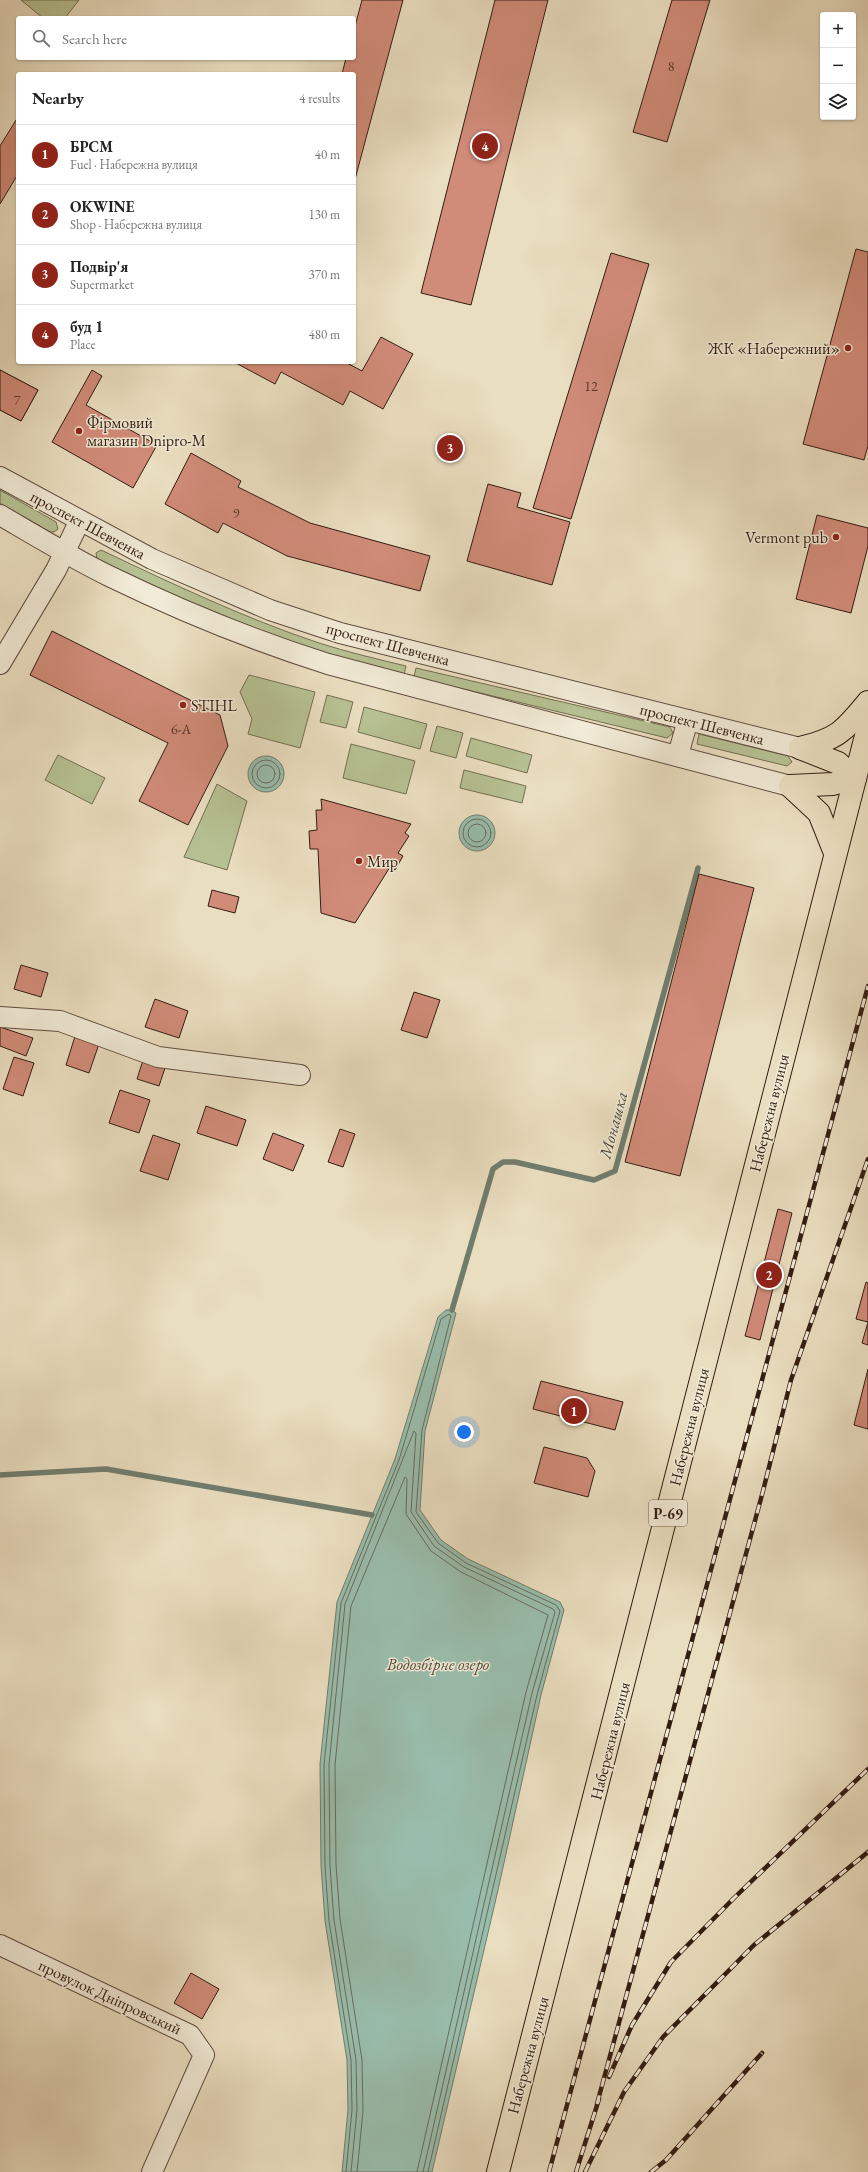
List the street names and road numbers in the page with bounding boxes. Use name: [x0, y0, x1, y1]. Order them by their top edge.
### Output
street label: проспект Шевченка: [27, 486, 150, 564]
street label: проспект Шевченка: [324, 617, 453, 671]
street label: проспект Шевченка: [638, 698, 767, 750]
street label: Набережна вулиця: [744, 1052, 794, 1174]
street label: Набережна вулиця: [664, 1366, 714, 1488]
road number: Р-69: [649, 1500, 687, 1526]
street label: Набережна вулиця: [585, 1680, 635, 1802]
street label: провулок Дніпровський: [35, 1955, 185, 2040]
street label: Набережна вулиця: [502, 1994, 554, 2116]

